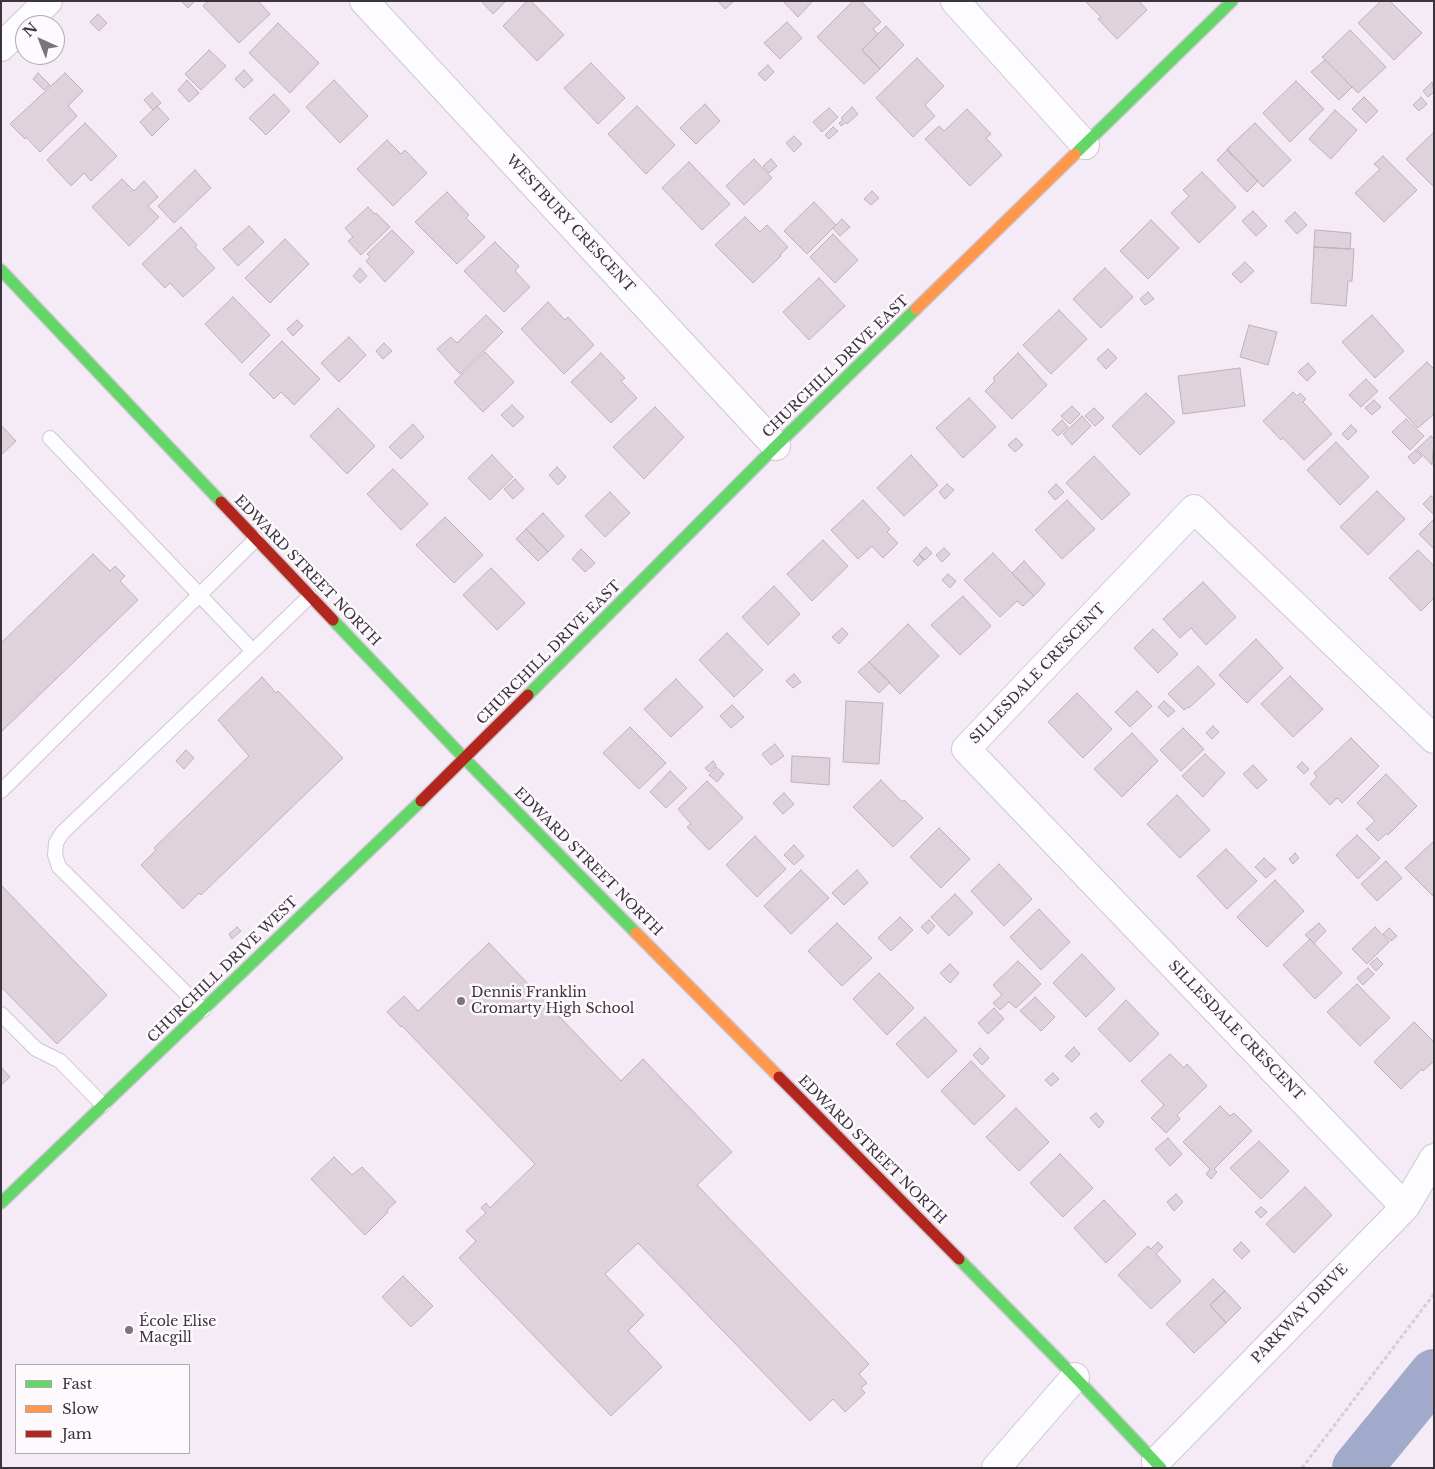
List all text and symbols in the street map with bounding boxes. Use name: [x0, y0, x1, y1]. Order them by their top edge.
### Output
north arrow: [15, 15, 65, 65]
text: N: [19, 19, 41, 41]
street label: WESTBURY CRESCENT: [502, 152, 638, 296]
street label: CHURCHILL DRIVE EAST: [759, 293, 913, 441]
street label: EDWARD STREET NORTH: [230, 492, 384, 650]
street label: CHURCHILL DRIVE EAST: [473, 577, 625, 729]
street label: SILLESDALE CRESCENT: [967, 600, 1109, 748]
street label: EDWARD STREET NORTH: [510, 784, 666, 940]
street label: CHURCHILL DRIVE WEST: [144, 894, 302, 1046]
street label: SILLESDALE CRESCENT: [1165, 957, 1307, 1105]
place label: Dennis Franklin Cromarty High School: [471, 985, 634, 1018]
marker: Dennis Franklin Cromarty High School: [455, 995, 467, 1007]
street label: EDWARD STREET NORTH: [794, 1072, 950, 1228]
street label: PARKWAY DRIVE: [1248, 1261, 1352, 1367]
place label: École Elise Macgill: [139, 1314, 216, 1346]
marker: École Elise Macgill: [123, 1324, 135, 1336]
legend: [15, 1364, 190, 1454]
text: Fast: [62, 1374, 92, 1393]
text: Slow: [62, 1399, 99, 1418]
text: Jam: [62, 1424, 92, 1443]

